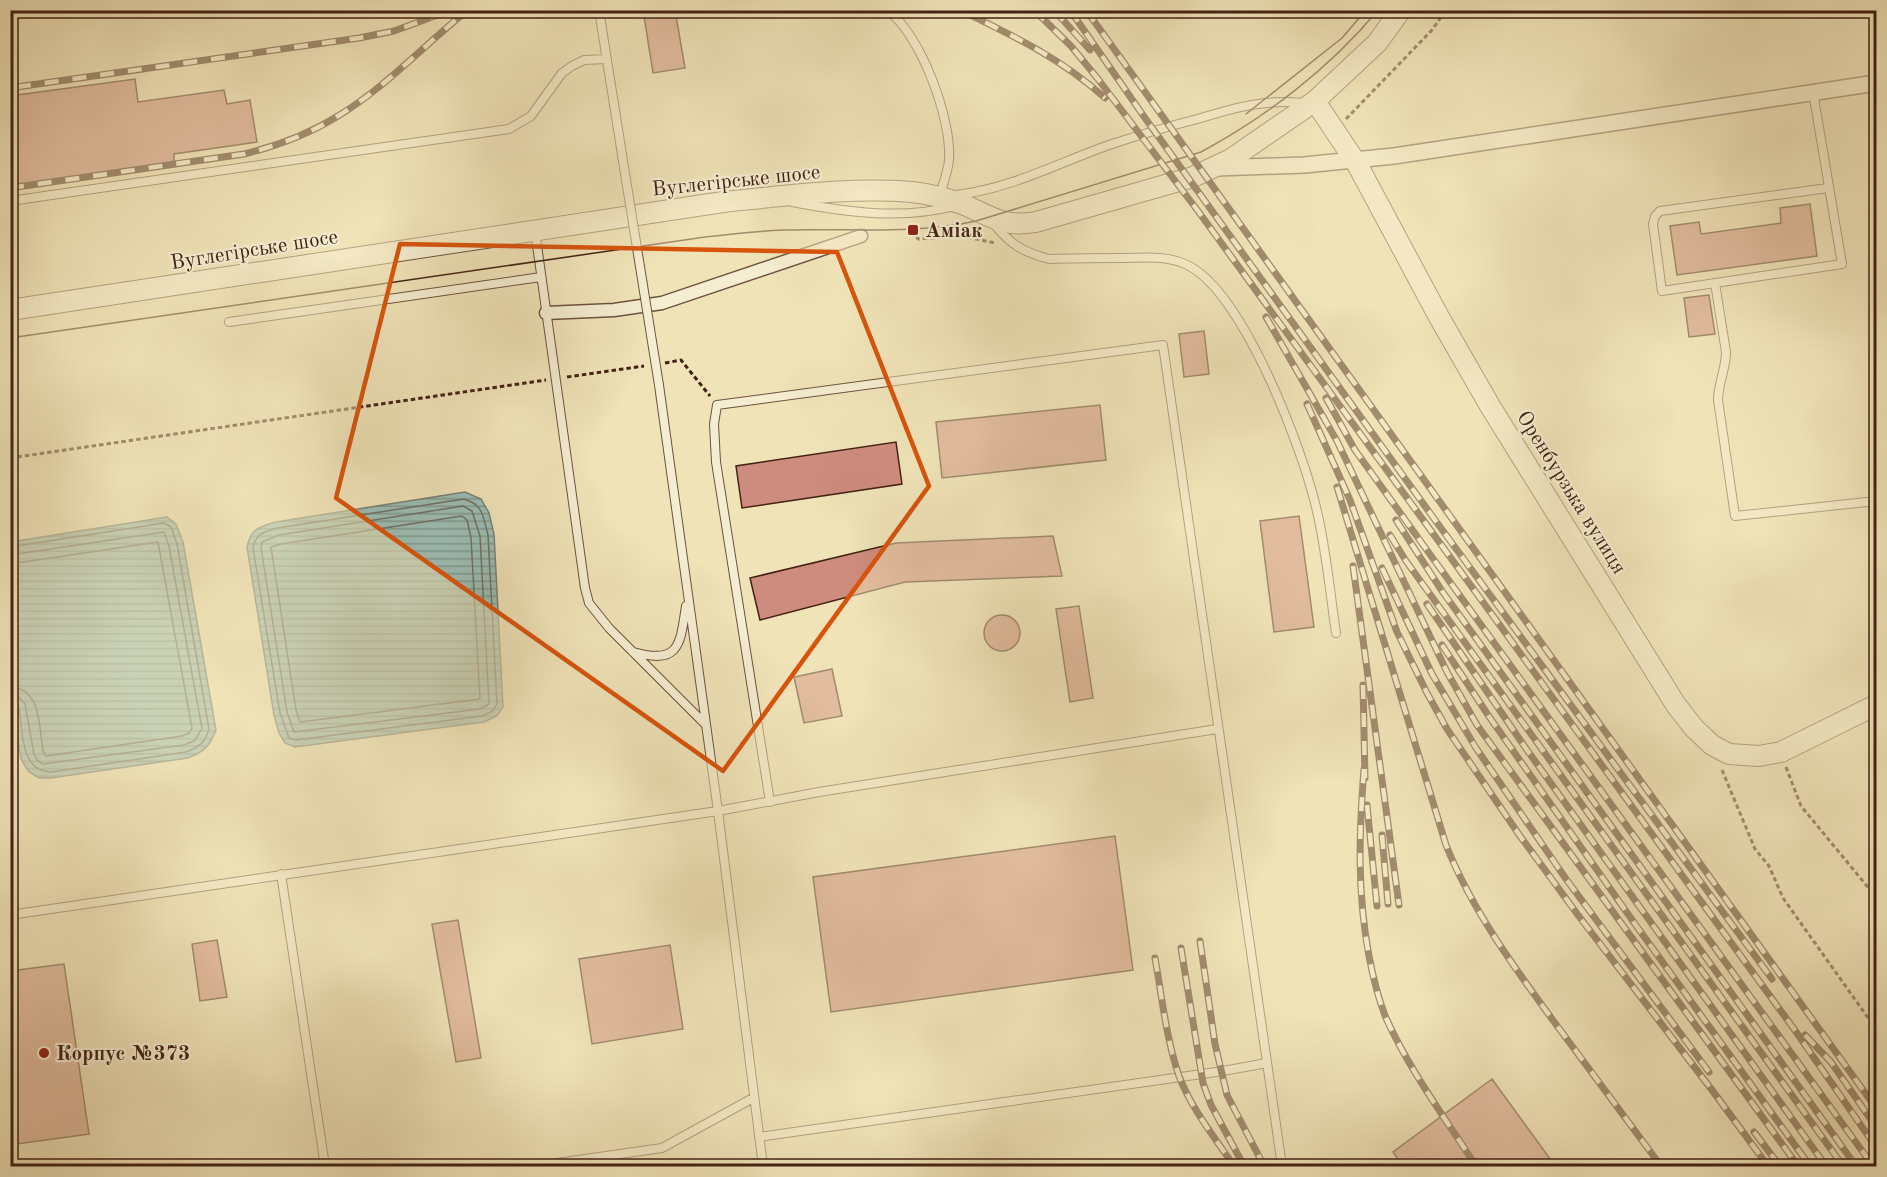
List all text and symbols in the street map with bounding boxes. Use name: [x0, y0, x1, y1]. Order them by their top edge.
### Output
street label: Вуглегірське шосе: [651, 162, 821, 201]
place label: Аміак: [925, 221, 982, 242]
marker: Аміак: [906, 223, 920, 237]
street label: Вуглегірське шосе: [169, 227, 340, 274]
street label: Оренбурзька вулиця: [1512, 407, 1630, 578]
place label: Корпус №373: [56, 1044, 190, 1065]
marker: Корпус №373: [37, 1046, 51, 1060]

